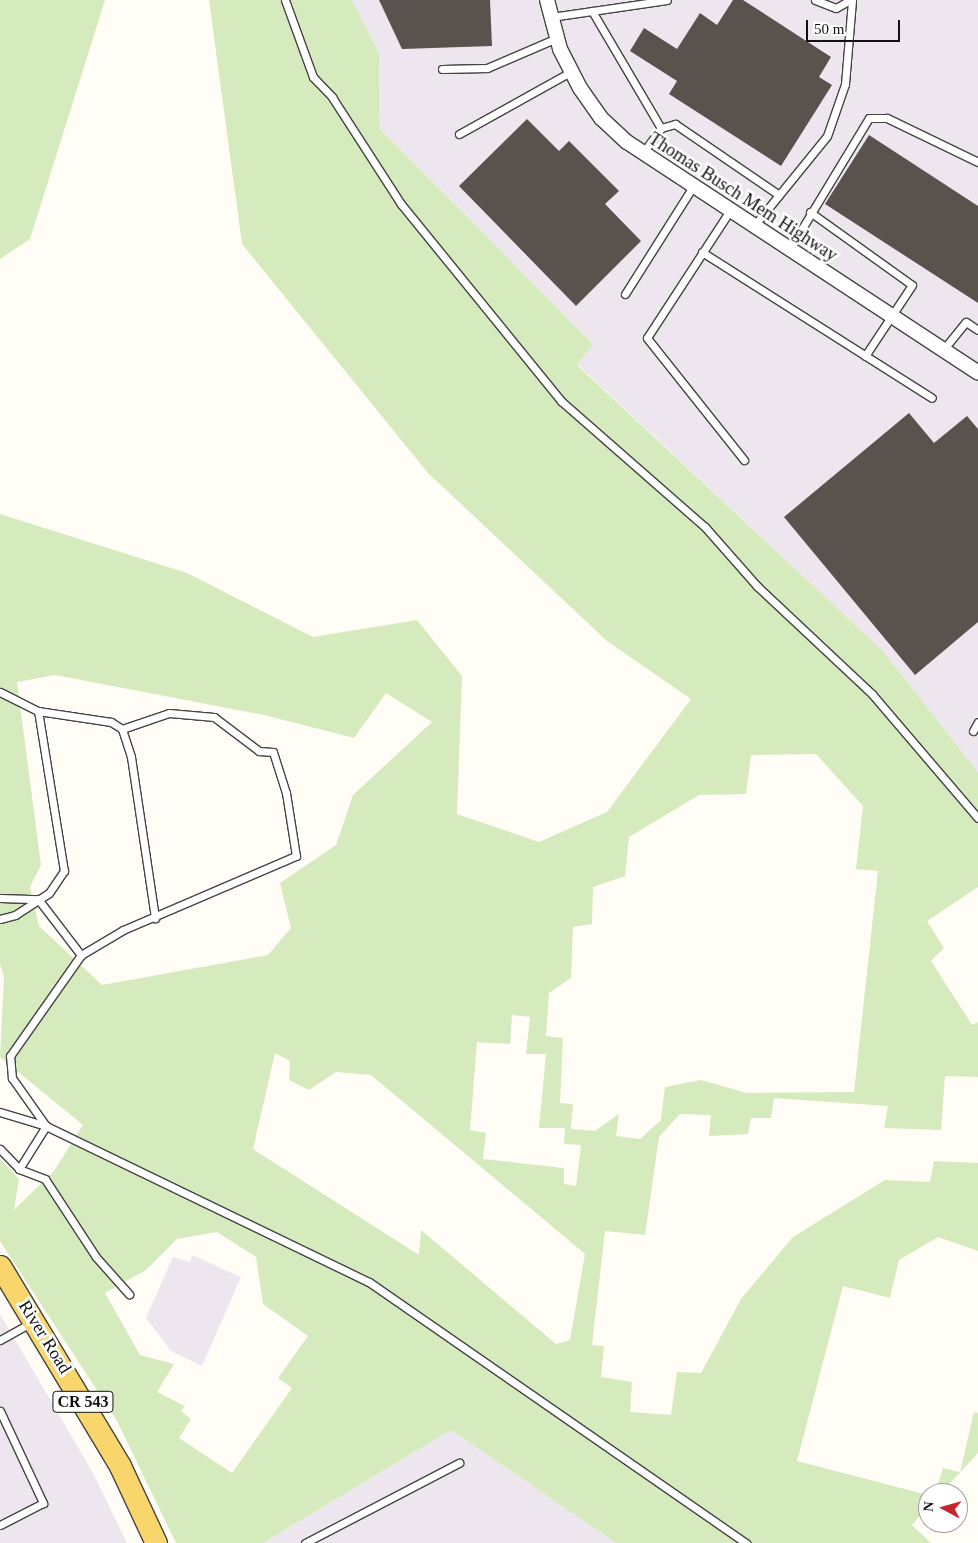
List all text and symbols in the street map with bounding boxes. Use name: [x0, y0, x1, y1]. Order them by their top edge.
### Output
scale bar: [808, 10, 902, 42]
text: 50 m: [814, 21, 844, 37]
street label: Thomas Busch Mem Highway: [645, 128, 841, 266]
street label: River Road: [14, 1296, 76, 1378]
road number: CR 543: [52, 1388, 114, 1415]
north arrow: [918, 1483, 968, 1533]
text: N: [921, 1501, 937, 1512]

